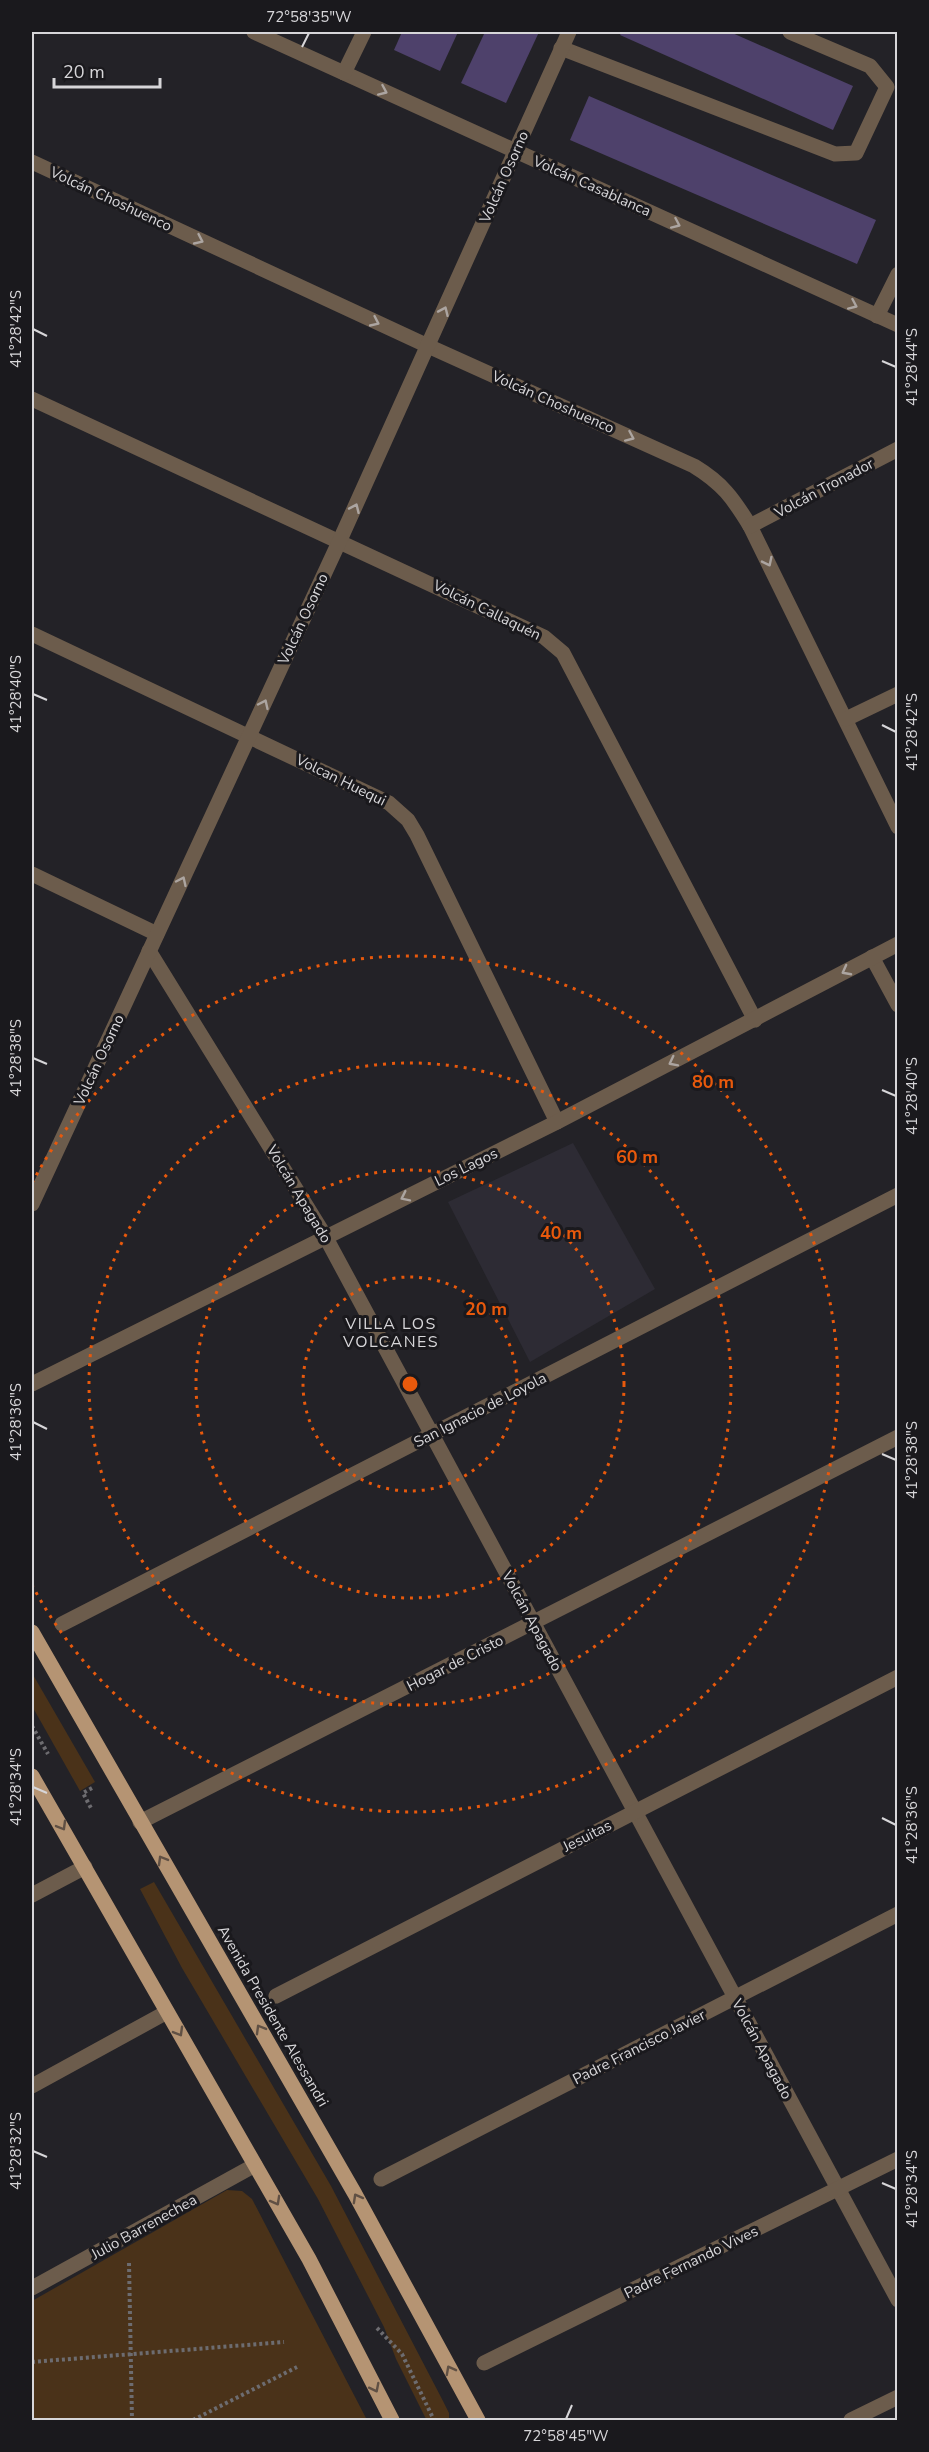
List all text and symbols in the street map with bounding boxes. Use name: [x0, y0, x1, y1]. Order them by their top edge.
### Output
text: 72°58'35"W: [266, 7, 352, 27]
scale bar: [54, 51, 160, 89]
text: 20 m: [63, 60, 105, 84]
one-way arrow: [377, 84, 388, 96]
street label: Volcán Osorno: [474, 128, 533, 227]
street label: Volcán Casablanca: [529, 151, 654, 221]
street label: Volcán Choshuenco: [46, 162, 175, 236]
one-way arrow: [669, 217, 680, 229]
one-way arrow: [192, 232, 203, 244]
text: 41°28'42"S: [6, 290, 26, 368]
one-way arrow: [847, 298, 858, 310]
one-way arrow: [436, 306, 448, 317]
one-way arrow: [369, 315, 380, 327]
text: 41°28'44"S: [902, 328, 922, 406]
street label: Volcán Choshuenco: [488, 366, 617, 438]
one-way arrow: [623, 430, 634, 442]
street label: Volcán Tronador: [770, 453, 878, 523]
one-way arrow: [347, 503, 359, 514]
one-way arrow: [761, 556, 773, 567]
street label: Volcán Osorno: [273, 570, 333, 669]
street label: Volcán Callaquén: [429, 575, 544, 645]
text: 41°28'40"S: [6, 655, 26, 733]
text: 41°28'42"S: [902, 693, 922, 771]
one-way arrow: [257, 699, 269, 710]
street label: Volcan Huequi: [292, 749, 389, 810]
one-way arrow: [175, 876, 187, 887]
one-way arrow: [841, 964, 852, 975]
street label: Volcán Osorno: [69, 1011, 129, 1110]
text: 41°28'38"S: [6, 1019, 26, 1097]
one-way arrow: [669, 1055, 680, 1066]
text: 41°28'40"S: [902, 1057, 922, 1135]
text: 80 m: [692, 1070, 734, 1094]
street label: Volcán Apagado: [261, 1140, 336, 1247]
street label: Los Lagos: [431, 1143, 501, 1191]
text: 60 m: [616, 1145, 658, 1169]
one-way arrow: [401, 1189, 412, 1201]
text: 40 m: [540, 1221, 582, 1245]
text: 20 m: [465, 1297, 507, 1321]
district label: VILLA LOS VOLCANES: [342, 1313, 439, 1353]
street label: San Ignacio de Loyola: [410, 1368, 550, 1452]
centre of rings: [400, 1374, 420, 1394]
text: 41°28'36"S: [6, 1383, 26, 1461]
text: 41°28'38"S: [902, 1421, 922, 1499]
street label: Volcán Apagado: [497, 1566, 567, 1675]
street label: Hogar de Cristo: [403, 1630, 507, 1696]
text: 41°28'34"S: [6, 1748, 26, 1826]
text: 41°28'36"S: [902, 1786, 922, 1864]
street label: Jesuitas: [558, 1815, 615, 1857]
one-way arrow: [54, 1820, 66, 1830]
one-way arrow: [158, 1856, 169, 1866]
street label: Avenida Presidente Alessandri: [213, 1922, 333, 2110]
street label: Volcán Apagado: [727, 1994, 797, 2103]
street label: Padre Francisco Javier: [569, 2005, 709, 2089]
one-way arrow: [255, 2025, 267, 2035]
one-way arrow: [171, 2026, 183, 2036]
text: 41°28'32"S: [6, 2112, 26, 2190]
text: 41°28'34"S: [902, 2150, 922, 2228]
street label: Julio Barrenechea: [87, 2190, 200, 2265]
one-way arrow: [353, 2194, 364, 2204]
one-way arrow: [269, 2195, 280, 2205]
street label: Padre Fernando Vives: [621, 2221, 761, 2303]
one-way arrow: [446, 2365, 457, 2376]
one-way arrow: [368, 2381, 380, 2392]
text: 72°58'45"W: [523, 2426, 609, 2446]

